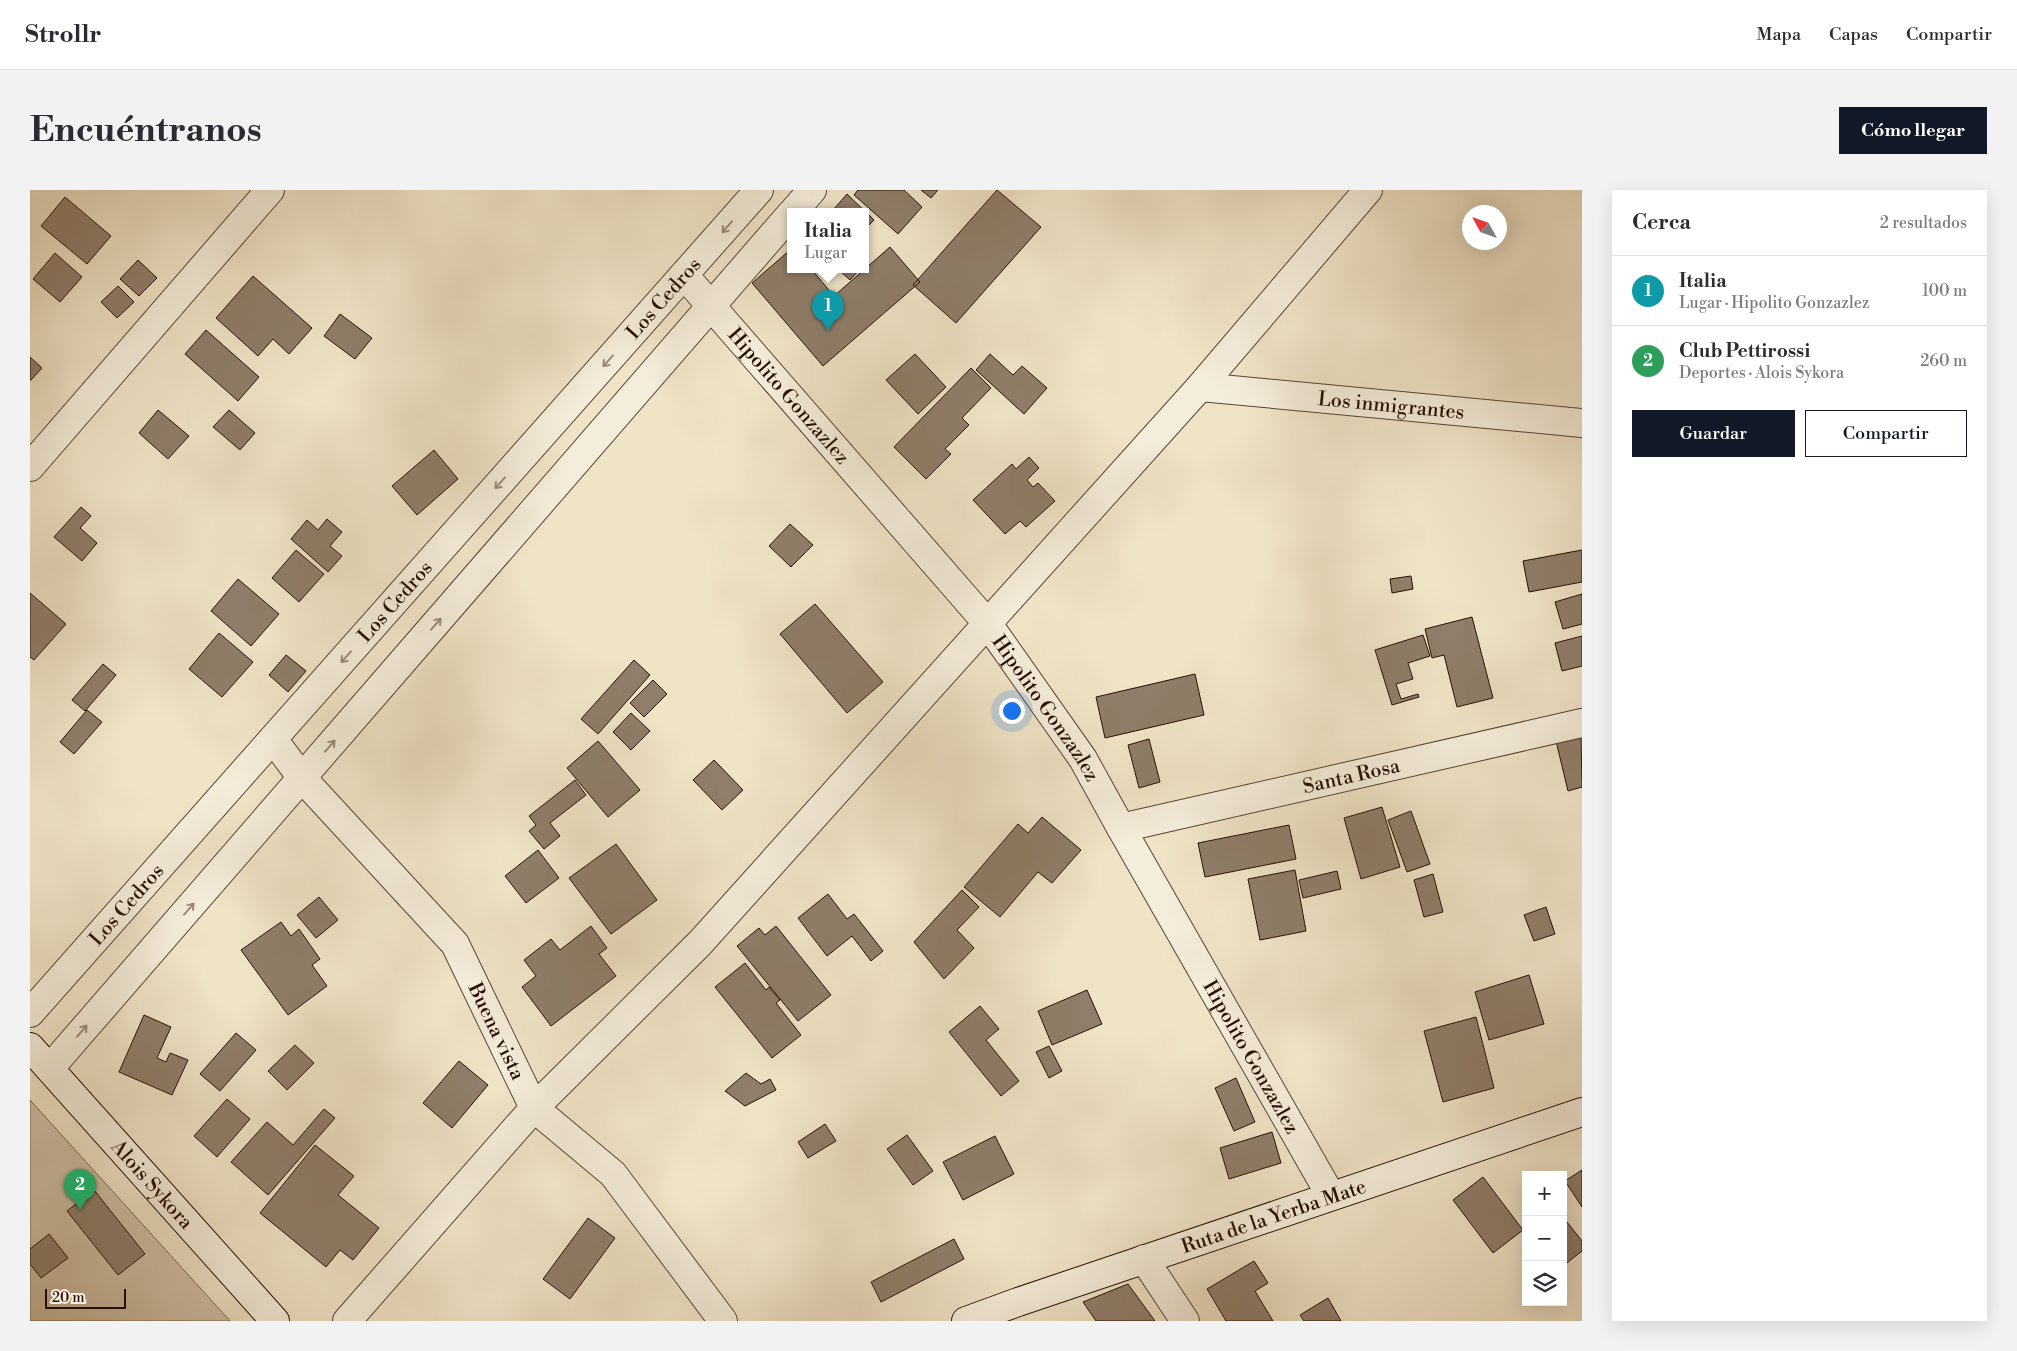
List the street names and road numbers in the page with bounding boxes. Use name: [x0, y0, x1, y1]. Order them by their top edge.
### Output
street label: Los Cedros: [621, 253, 707, 345]
street label: Hipolito Gonzazlez: [722, 323, 854, 470]
street label: Los inmigrantes: [1317, 387, 1466, 426]
street label: Los Cedros: [353, 556, 439, 648]
street label: Hipolito Gonzazlez: [986, 631, 1104, 786]
street label: Santa Rosa: [1300, 754, 1403, 800]
street label: Los Cedros: [84, 859, 170, 952]
street label: Hipolito Gonzazlez: [1197, 976, 1304, 1139]
street label: Buena vista: [461, 978, 530, 1085]
street label: Alois Sykora: [104, 1135, 199, 1236]
street label: Ruta de la Yerba Mate: [1178, 1175, 1370, 1260]

